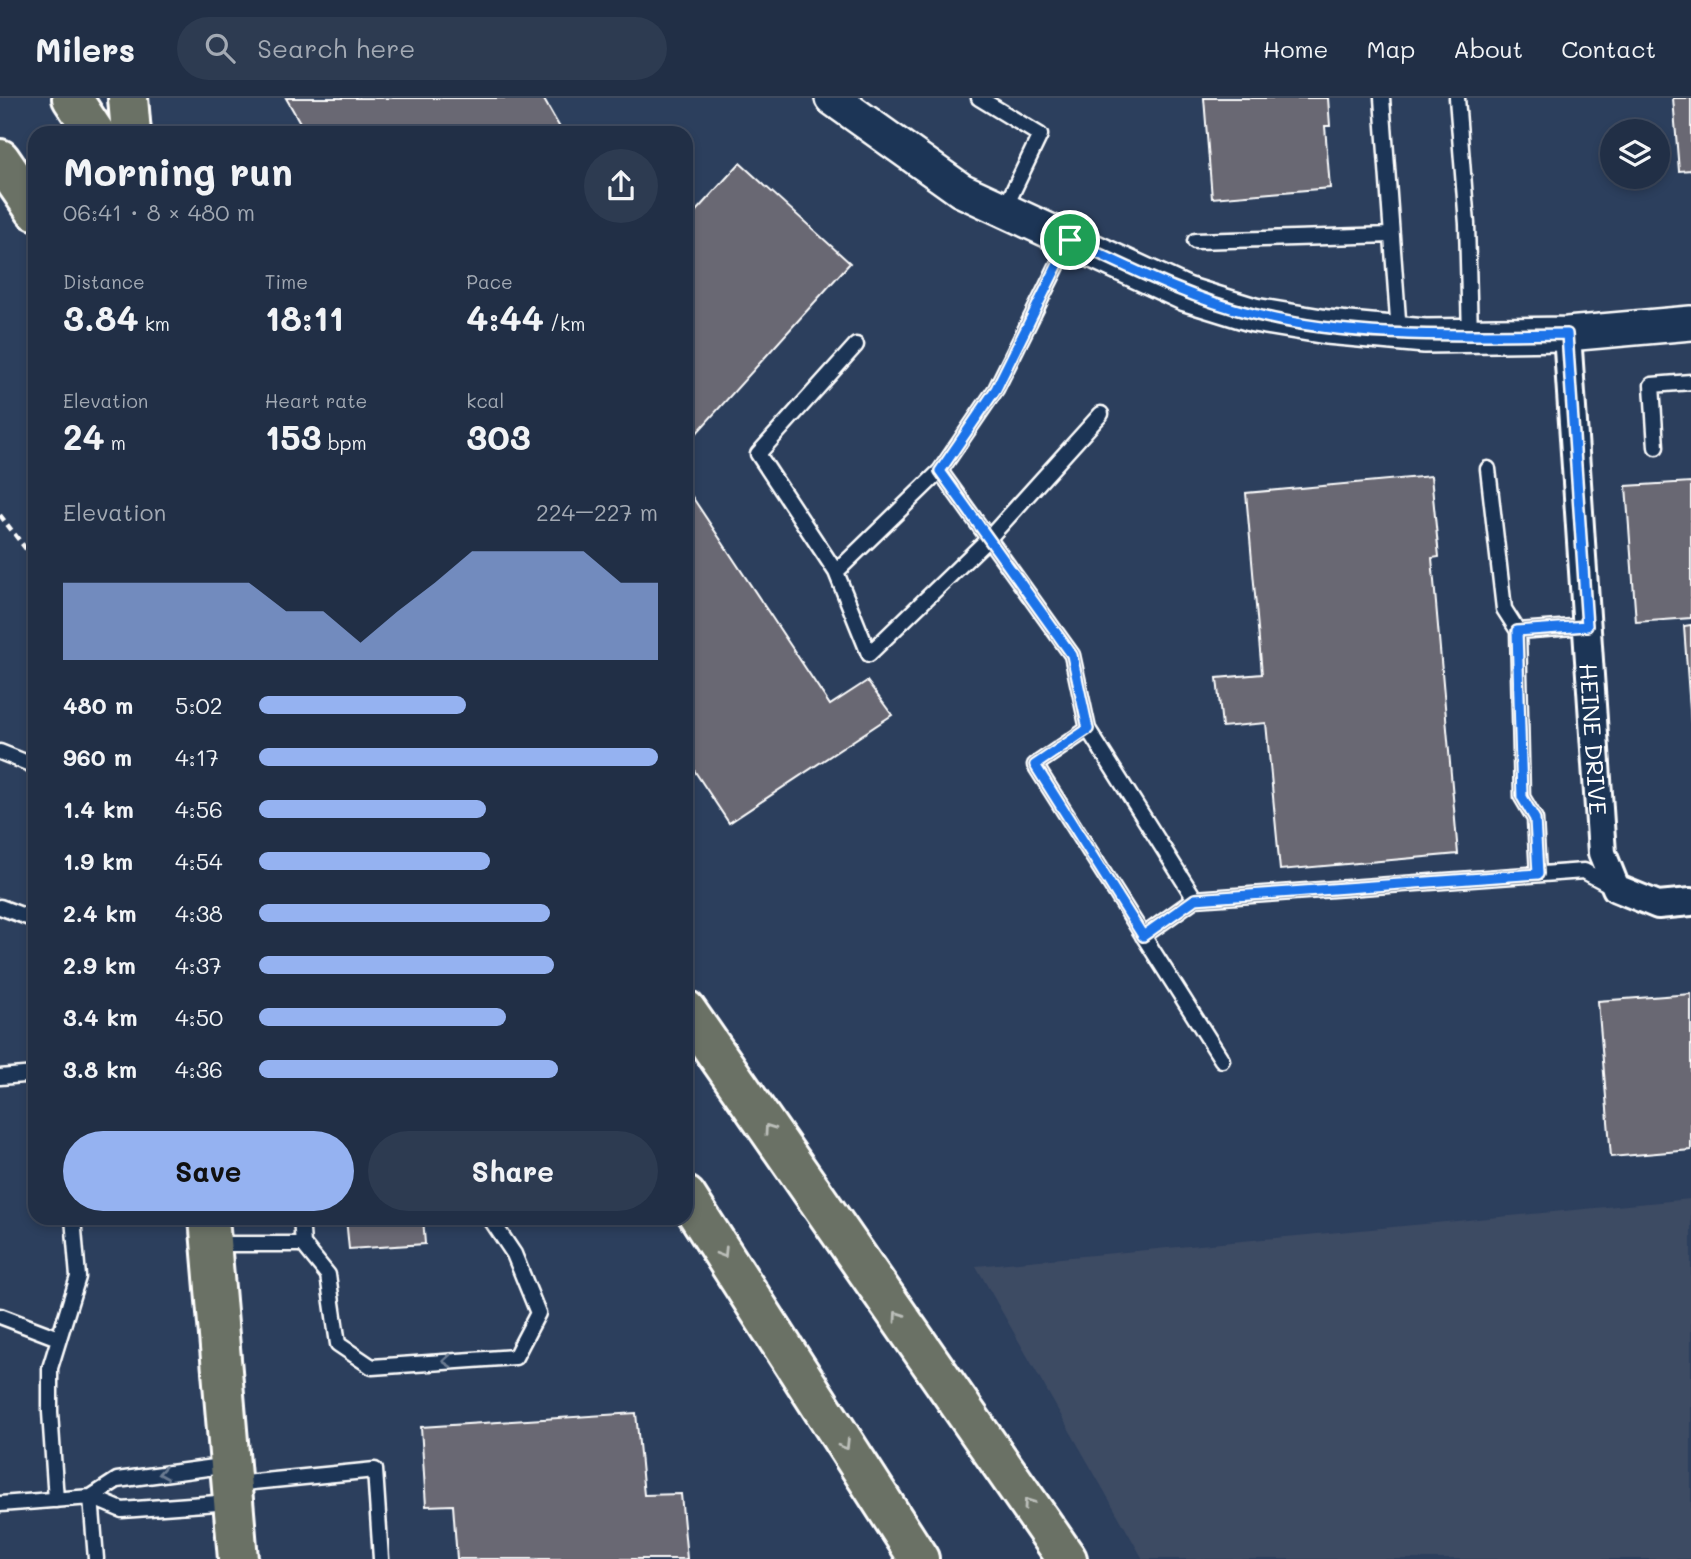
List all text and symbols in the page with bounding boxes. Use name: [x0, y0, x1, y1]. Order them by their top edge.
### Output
search box: [177, 17, 667, 80]
text: Milers: [35, 27, 135, 70]
icon: search: [201, 29, 239, 67]
text: Search here: [257, 31, 415, 65]
text: Home: [1263, 33, 1328, 64]
text: Map: [1366, 33, 1415, 64]
text: About: [1453, 33, 1523, 64]
text: Contact: [1561, 33, 1656, 64]
map controls: [1600, 119, 1670, 189]
button: layers: [1600, 119, 1670, 189]
text: Morning run: [63, 146, 293, 196]
button: share: [584, 149, 658, 223]
text: 06:41 · 8 × 480 m: [63, 197, 255, 227]
pin: [1040, 210, 1100, 270]
icon: arrive: [1051, 221, 1089, 259]
text: Distance: [63, 269, 145, 294]
text: Time: [265, 269, 308, 294]
text: Pace: [466, 269, 513, 294]
text: 3.84: [63, 294, 139, 340]
text: 18:11: [265, 294, 344, 340]
text: 4:44: [466, 294, 544, 340]
text: km: [139, 311, 170, 336]
text: /km: [544, 311, 585, 336]
text: Elevation: [63, 388, 148, 413]
text: Heart rate: [265, 388, 367, 413]
text: kcal: [466, 388, 504, 413]
text: 24: [63, 413, 105, 459]
text: 153: [265, 413, 322, 459]
text: 303: [466, 413, 531, 459]
text: m: [105, 430, 126, 455]
text: bpm: [322, 430, 367, 455]
text: Elevation: [63, 497, 166, 527]
text: 224–227 m: [536, 497, 658, 527]
street label: HEINE DRIVE: [1574, 662, 1615, 816]
text: 480 m: [63, 690, 133, 720]
text: 5:02: [175, 690, 223, 720]
text: 960 m: [63, 742, 132, 772]
text: 4:17: [175, 742, 219, 772]
text: 1.4 km: [63, 794, 134, 824]
text: 4:56: [175, 794, 223, 824]
text: 1.9 km: [63, 846, 133, 876]
text: 4:54: [175, 846, 223, 876]
text: 2.4 km: [63, 898, 136, 928]
text: 4:38: [175, 898, 223, 928]
text: 2.9 km: [63, 950, 136, 980]
text: 4:37: [175, 950, 222, 980]
text: 3.4 km: [63, 1002, 137, 1032]
text: 4:50: [175, 1002, 223, 1032]
text: 3.8 km: [63, 1054, 137, 1084]
text: 4:36: [175, 1054, 223, 1084]
one-way arrow: [765, 1124, 777, 1137]
button: Save: [63, 1131, 354, 1211]
button: Share: [368, 1131, 658, 1211]
one-way arrow: [714, 1245, 727, 1258]
one-way arrow: [894, 1311, 906, 1324]
one-way arrow: [441, 1354, 452, 1369]
one-way arrow: [836, 1438, 849, 1451]
one-way arrow: [157, 1465, 169, 1480]
one-way arrow: [1024, 1498, 1036, 1511]

